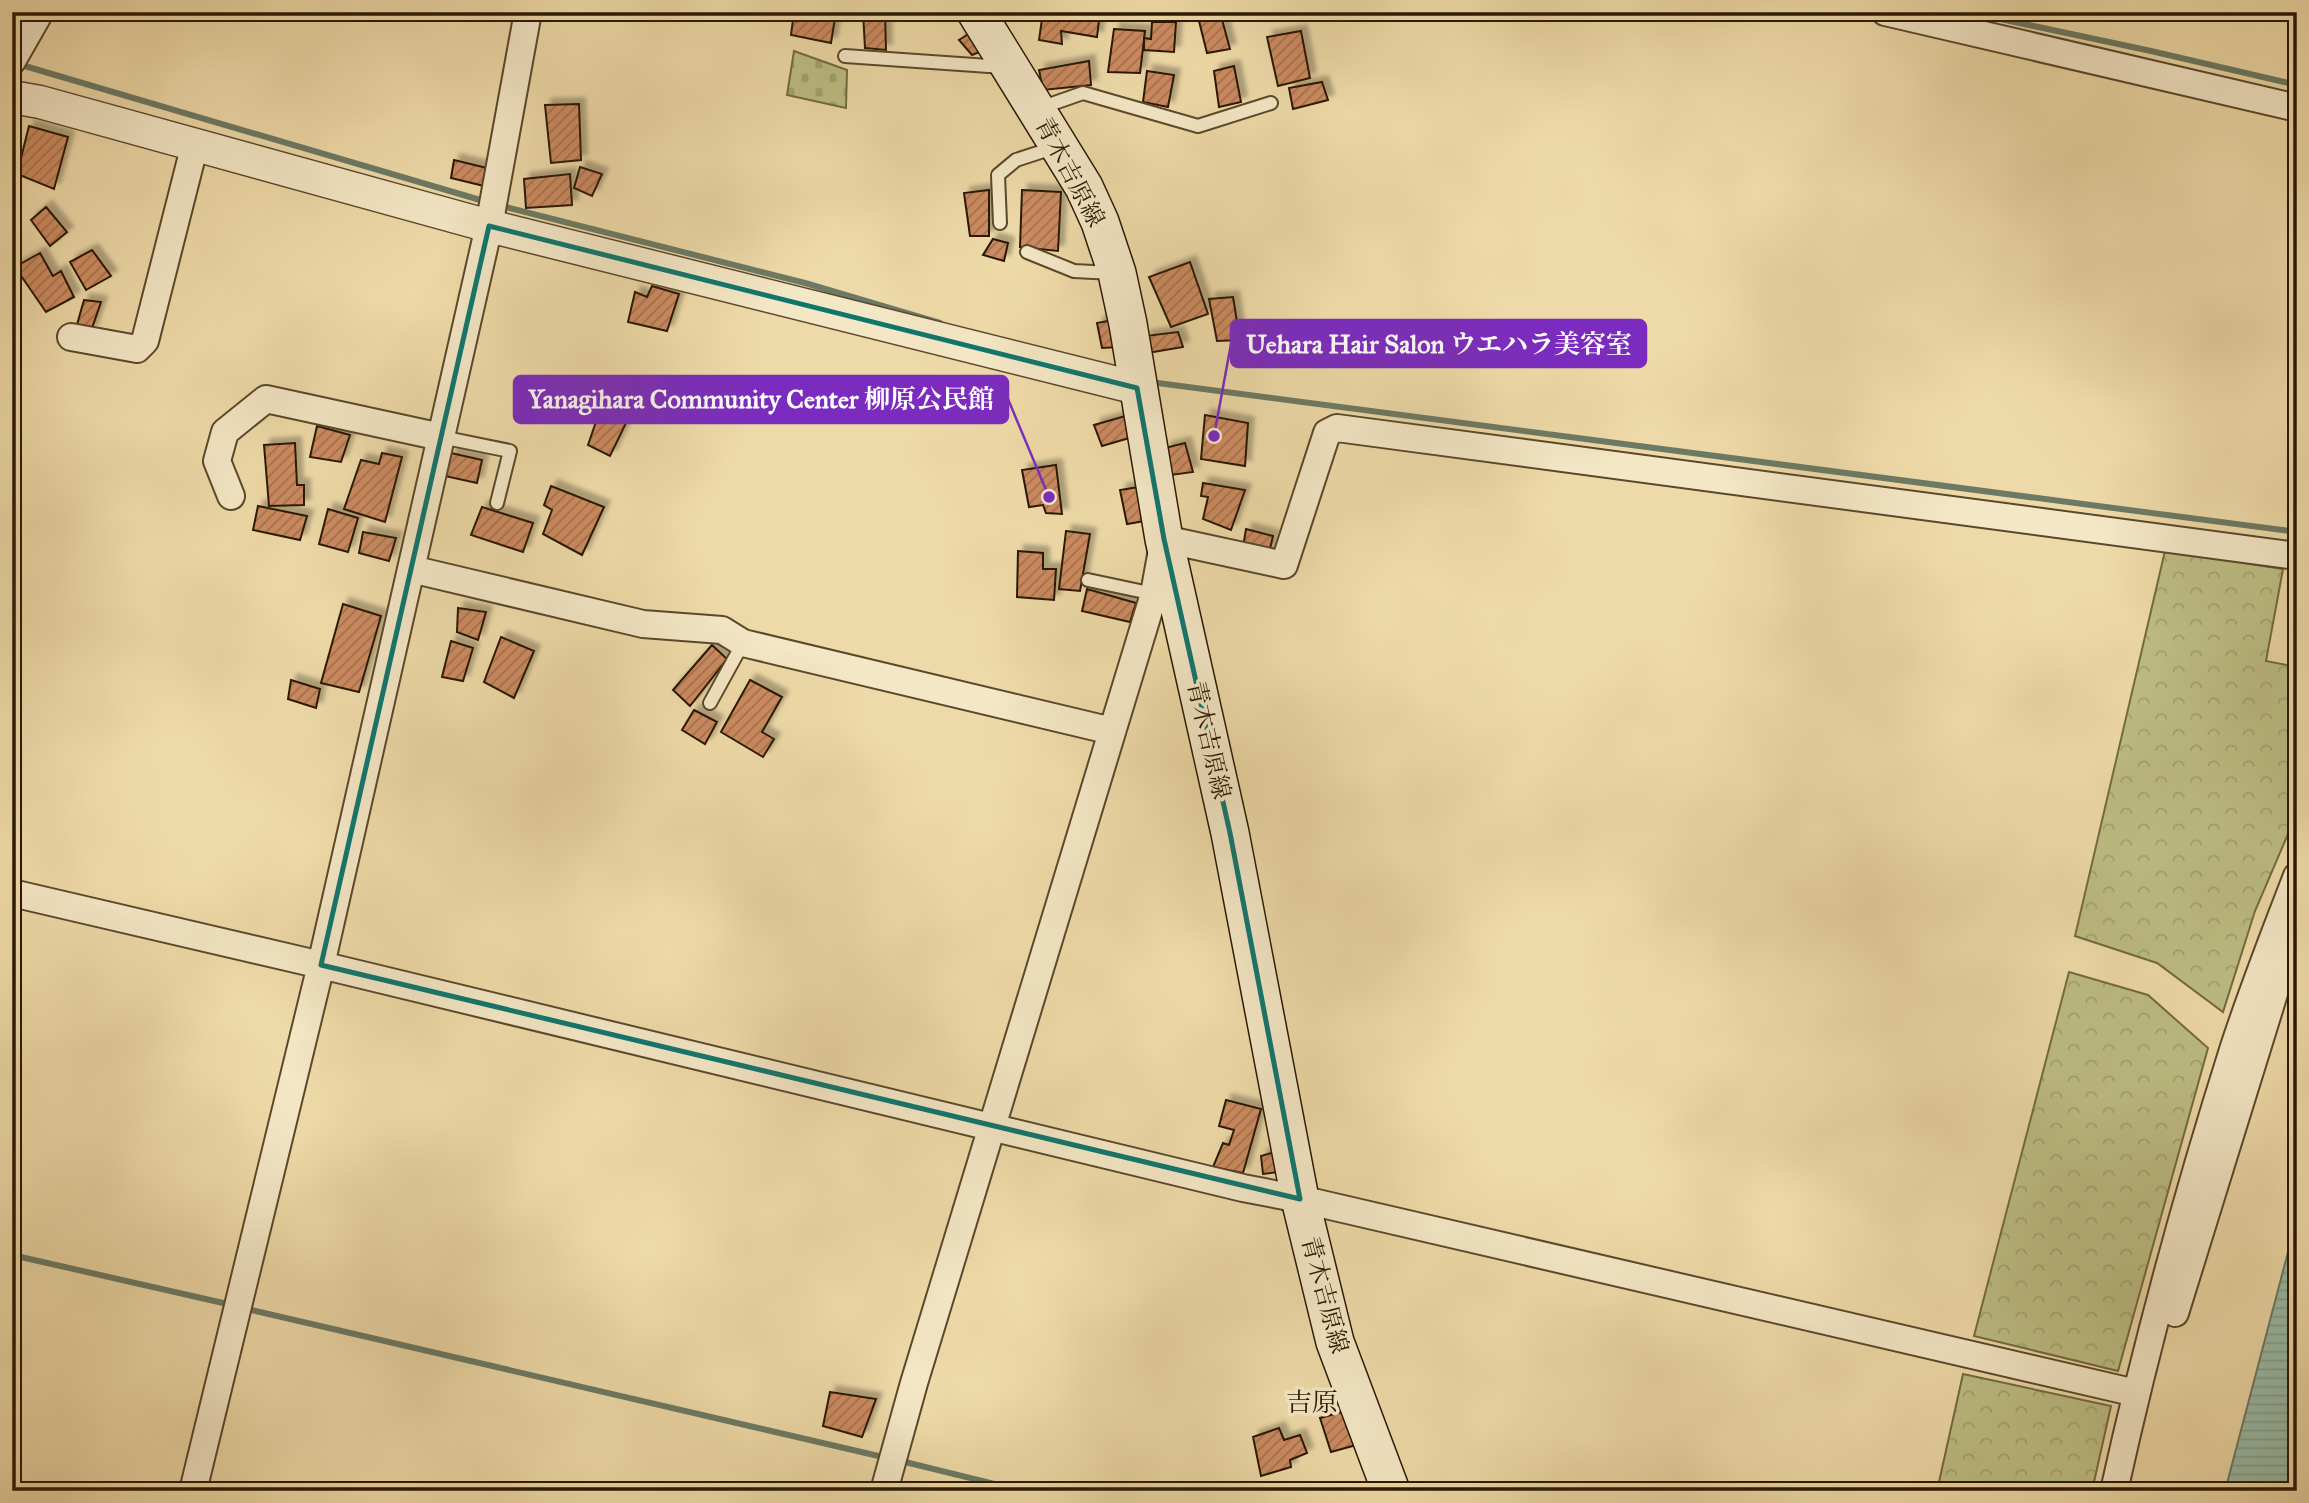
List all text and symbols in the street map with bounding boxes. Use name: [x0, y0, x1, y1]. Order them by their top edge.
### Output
street label: 青木吉原線: [1029, 112, 1111, 232]
callout: Uehara Hair Salon ウエハラ美容室: [1231, 320, 1646, 367]
text: Uehara Hair Salon ウエハラ美容室: [1246, 328, 1632, 360]
callout: Yanagihara Community Center 柳原公民館: [514, 376, 1008, 423]
text: Yanagihara Community Center 柳原公民館: [527, 383, 994, 416]
street label: 青木吉原線: [1181, 678, 1237, 802]
street label: 青木吉原線: [1295, 1233, 1355, 1357]
district label: 吉原: [1286, 1386, 1338, 1418]

